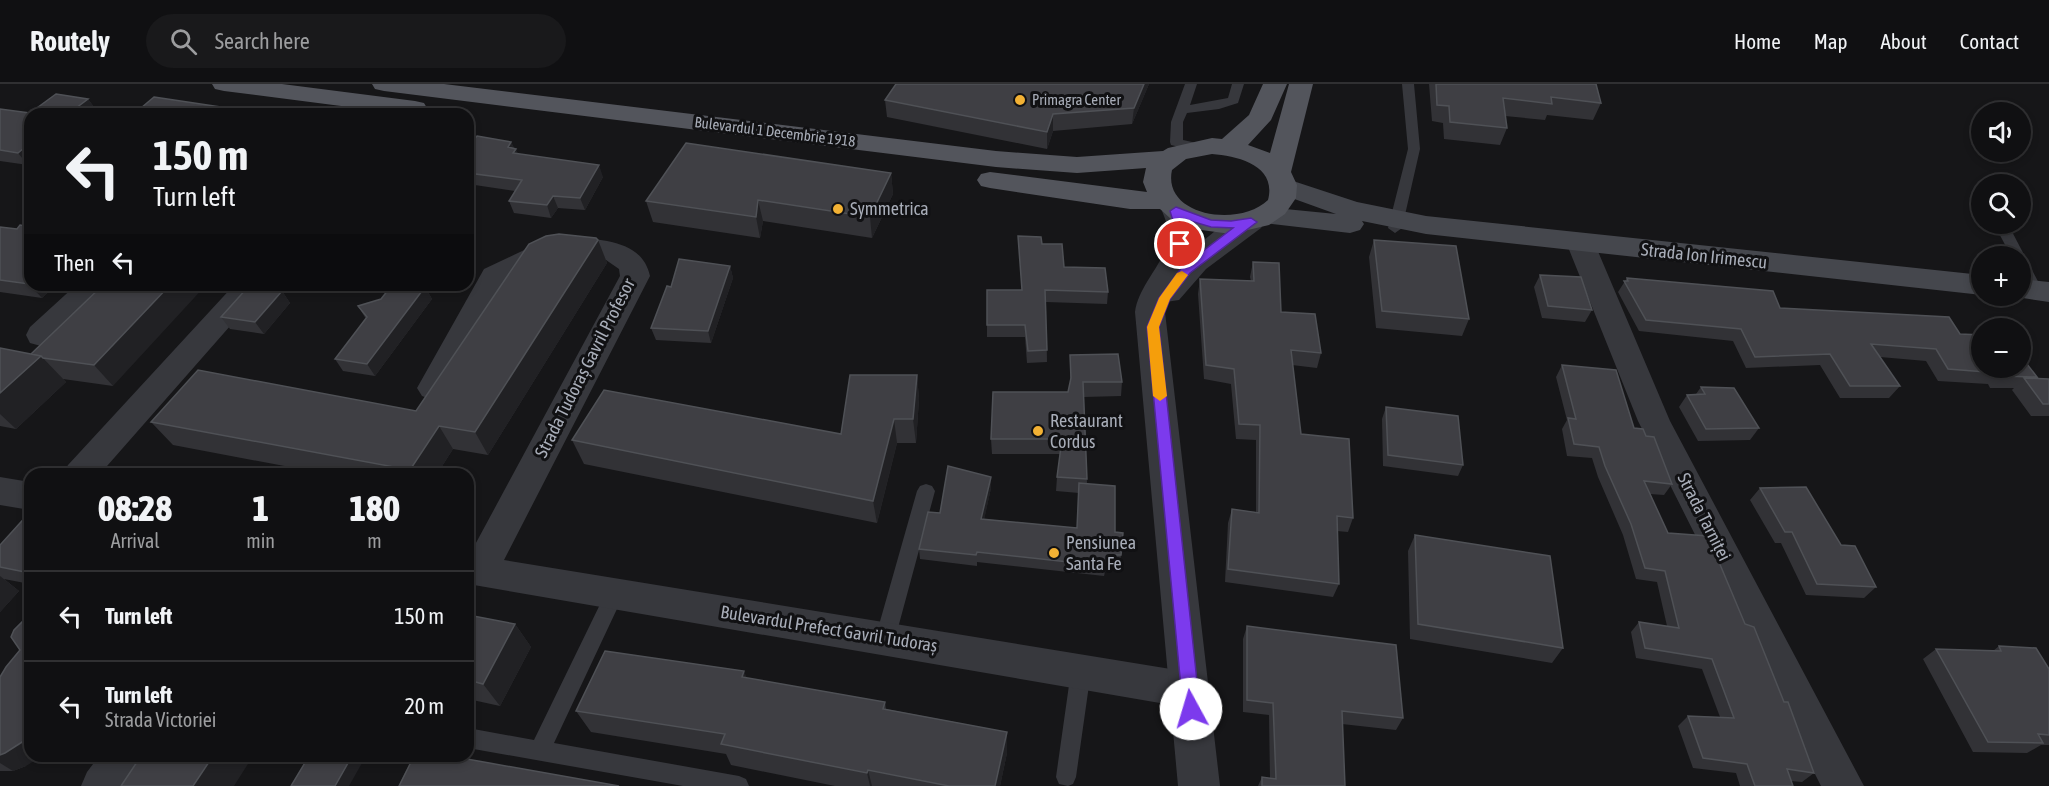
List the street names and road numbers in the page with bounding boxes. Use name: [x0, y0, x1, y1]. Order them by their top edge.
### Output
street label: Bulevardul 1 Decembrie 1918: [694, 113, 857, 150]
street label: Strada Ion Irimescu: [1640, 238, 1768, 273]
street label: Strada Tudoraș Gavril Profesor: [530, 274, 639, 461]
street label: Strada Tarniței: [1673, 469, 1736, 564]
street label: Bulevardul Prefect Gavril Tudoraș: [719, 601, 939, 656]

